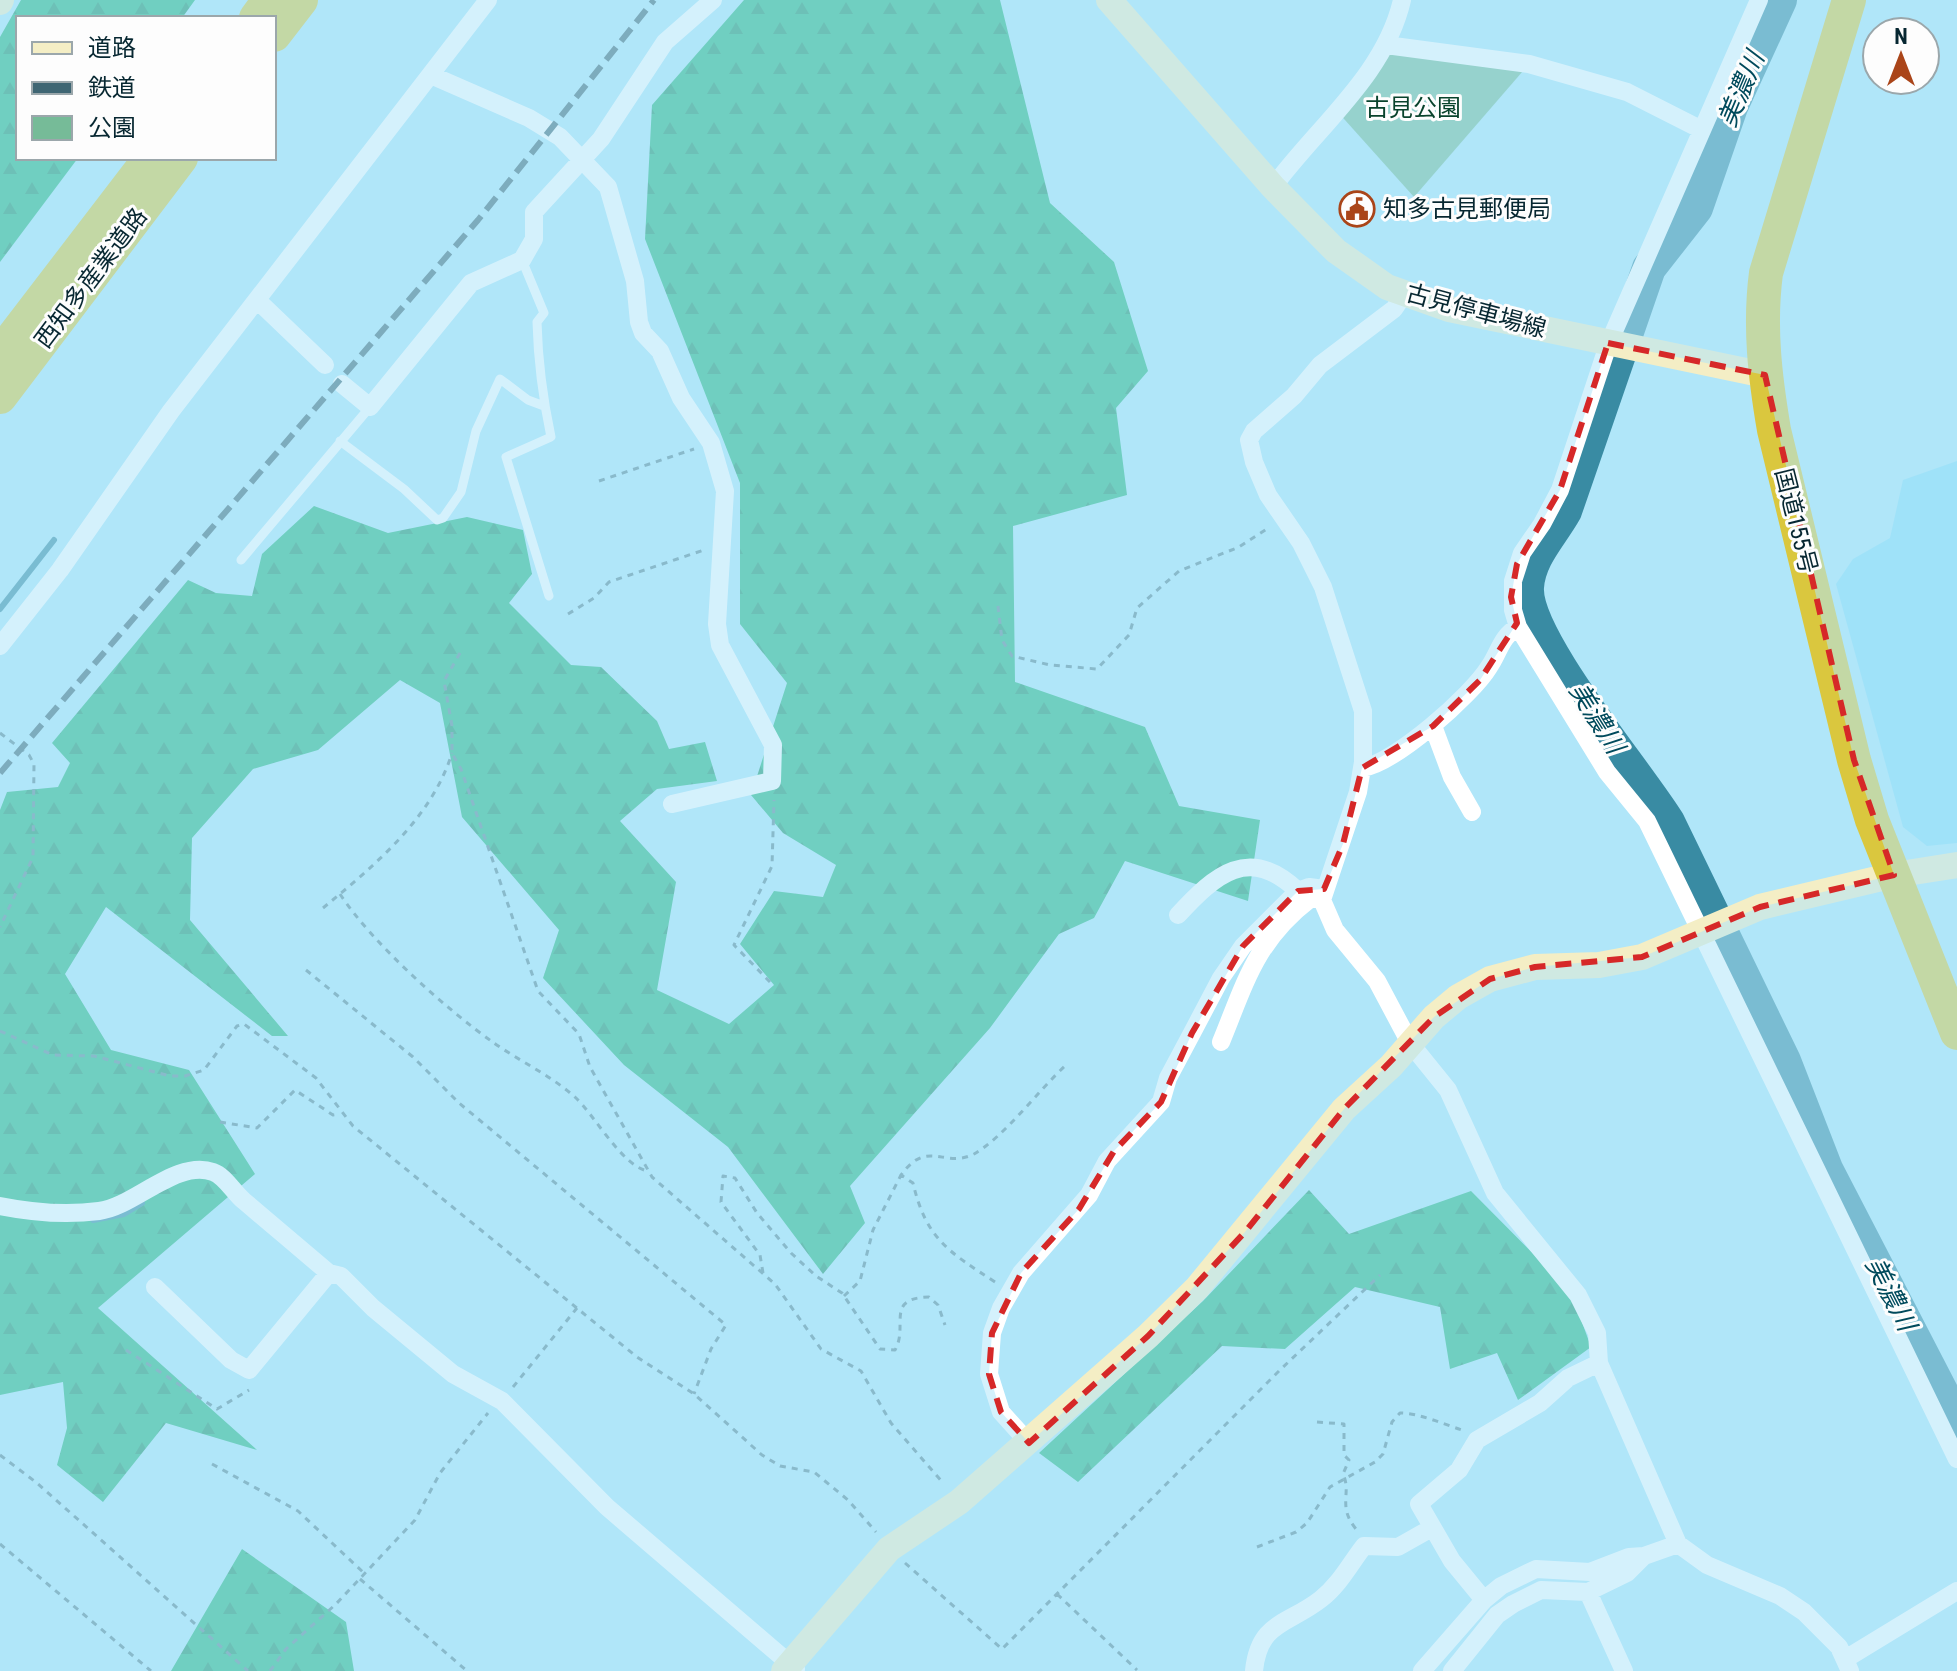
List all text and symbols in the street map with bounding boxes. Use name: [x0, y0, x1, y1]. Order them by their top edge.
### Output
legend: [16, 16, 276, 160]
north arrow: [1861, 16, 1941, 96]
text: N: [1894, 24, 1908, 49]
text: 道路: [88, 34, 136, 62]
water label: 美濃川: [1712, 44, 1771, 131]
text: 鉄道: [88, 74, 136, 102]
park label: 古見公園: [1365, 94, 1461, 122]
text: 公園: [88, 114, 136, 142]
public building icon: 知多古見郵便局: [1338, 190, 1376, 228]
place label: 知多古見郵便局: [1383, 195, 1551, 223]
street label: 西知多産業道路: [29, 202, 153, 354]
street label: 古見停車場線: [1403, 279, 1549, 343]
street label: 国道155号: [1769, 465, 1823, 577]
water label: 美濃川: [1564, 677, 1632, 762]
water label: 美濃川: [1860, 1252, 1923, 1338]

